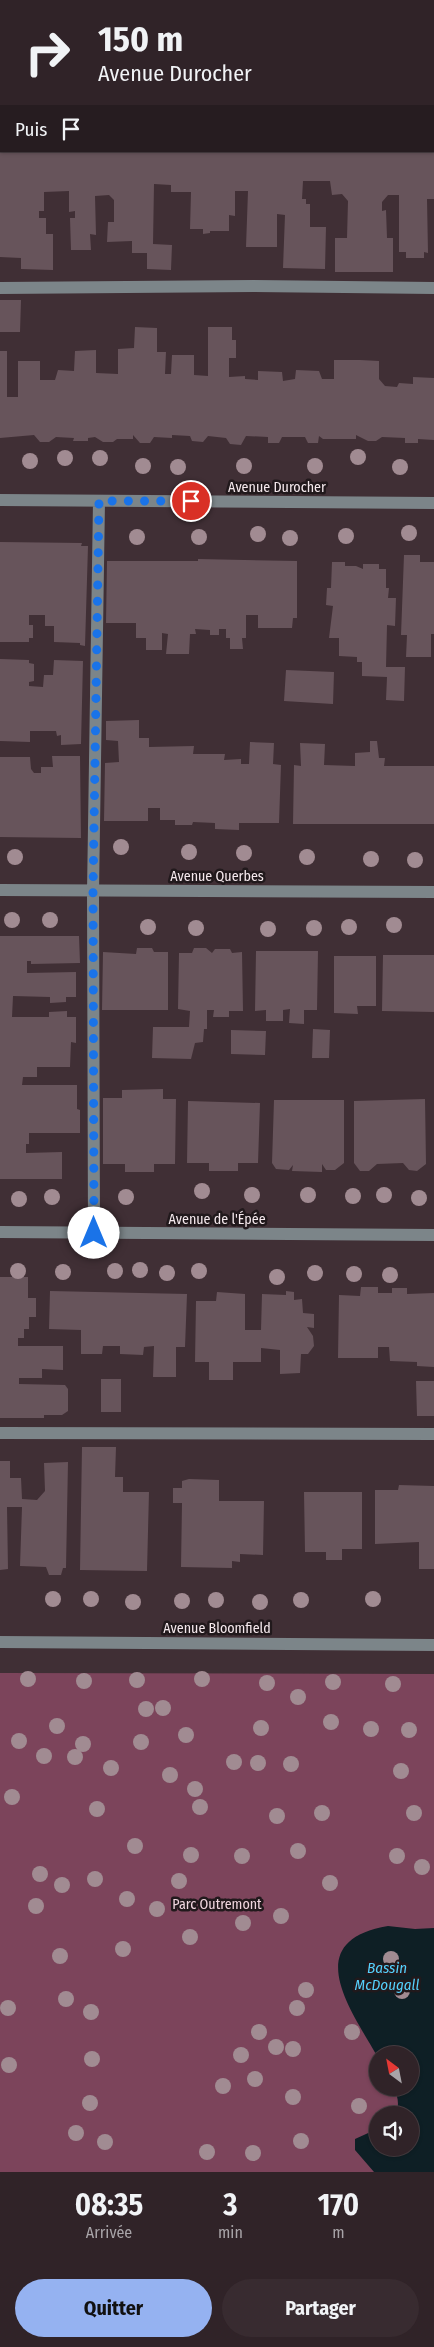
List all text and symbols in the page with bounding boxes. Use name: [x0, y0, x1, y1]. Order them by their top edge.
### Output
text: 150 m: [98, 18, 183, 60]
icon: right: [15, 20, 80, 85]
text: Avenue Durocher: [98, 60, 252, 87]
icon: arrive: [57, 115, 85, 143]
text: Puis: [15, 118, 47, 141]
street label: Avenue Durocher: [228, 479, 326, 496]
pin: [170, 480, 212, 522]
icon: arrive: [177, 487, 205, 515]
street label: Avenue Querbes: [170, 868, 264, 885]
position arrow: [67, 1206, 119, 1258]
street label: Avenue de l'Épée: [168, 1210, 266, 1228]
street label: Avenue Bloomfield: [163, 1620, 271, 1637]
park label: Parc Outremont: [172, 1896, 262, 1913]
water label: Bassin McDougall: [355, 1959, 420, 1994]
north arrow: [369, 2046, 419, 2096]
map controls: [369, 2046, 419, 2156]
button: sound: [369, 2106, 419, 2156]
text: 08:35: [75, 2187, 143, 2223]
text: 3: [223, 2187, 238, 2223]
text: 170: [318, 2187, 359, 2223]
text: Arrivée: [86, 2223, 132, 2242]
text: min: [218, 2223, 243, 2242]
text: m: [332, 2223, 345, 2242]
button: Quitter: [15, 2279, 212, 2337]
button: Partager: [222, 2279, 419, 2337]

